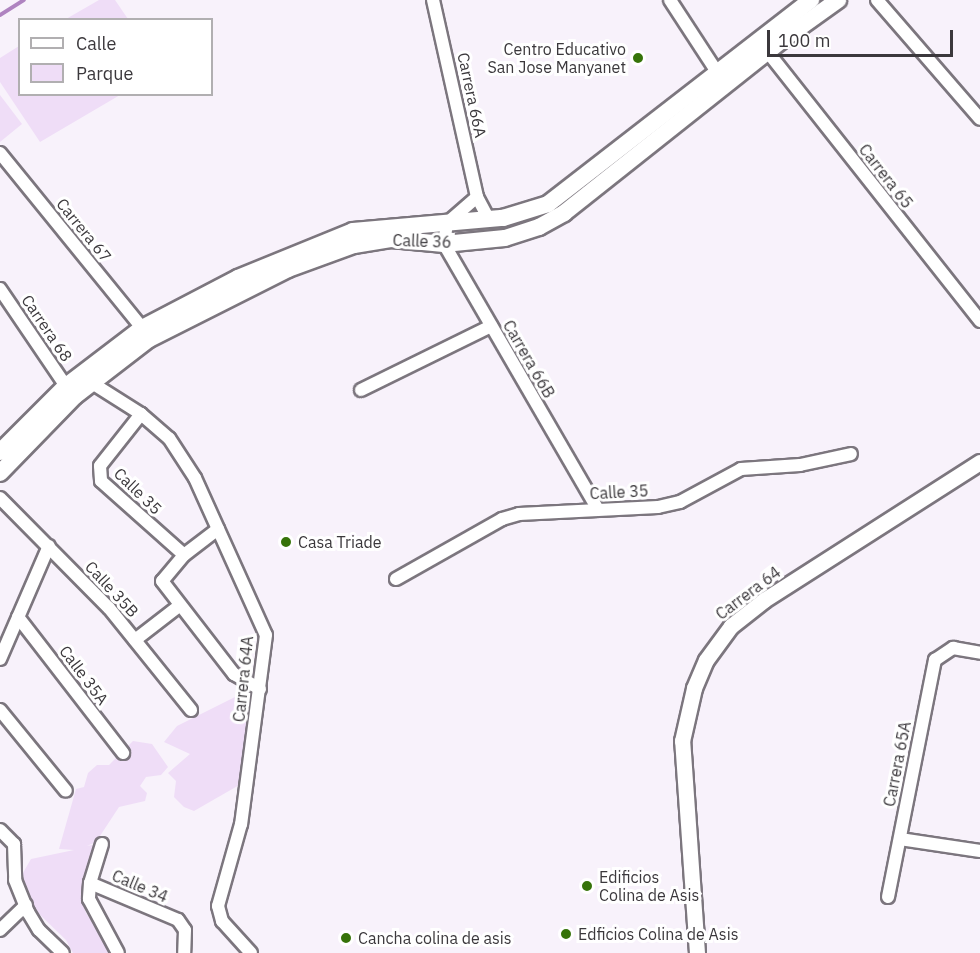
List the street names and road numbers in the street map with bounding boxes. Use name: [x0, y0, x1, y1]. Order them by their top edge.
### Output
street label: Carrera 66A: [454, 51, 490, 139]
street label: Carrera 65: [855, 140, 917, 212]
street label: Carrera 67: [53, 194, 115, 266]
street label: Calle 36: [392, 230, 452, 252]
street label: Carrera 68: [18, 291, 76, 365]
street label: Carrera 66B: [499, 317, 559, 401]
street label: Calle 35: [110, 464, 166, 518]
street label: Calle 35: [589, 481, 649, 503]
street label: Calle 35B: [81, 557, 143, 621]
street label: Carrera 64: [712, 562, 784, 624]
street label: Carrera 64A: [229, 635, 257, 723]
street label: Calle 35A: [56, 642, 112, 708]
street label: Carrera 65A: [879, 720, 915, 808]
street label: Calle 34: [109, 866, 171, 906]

